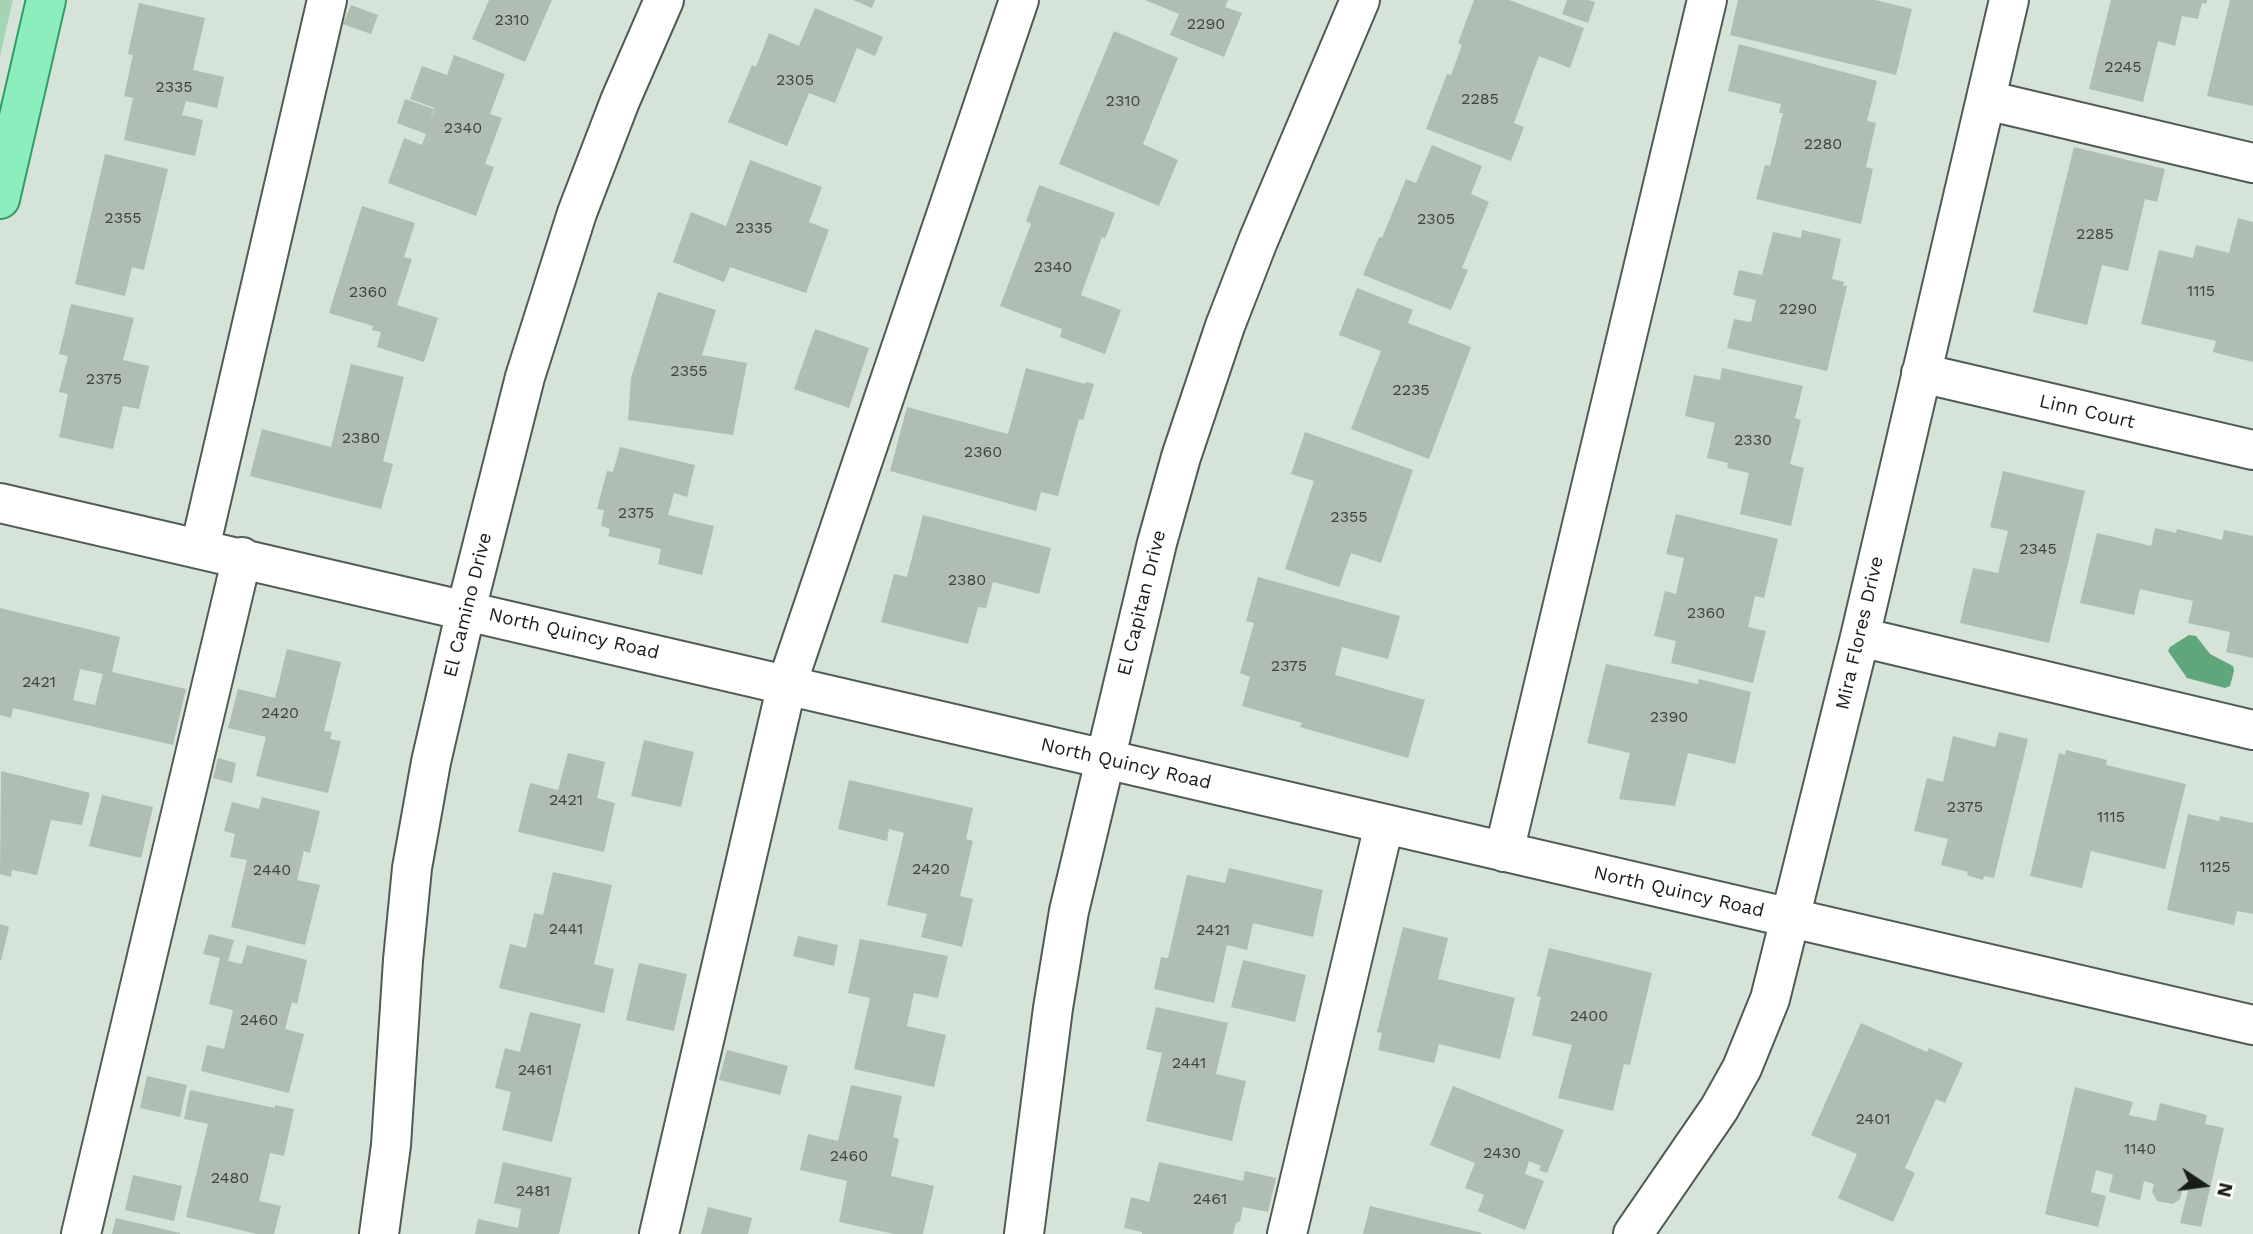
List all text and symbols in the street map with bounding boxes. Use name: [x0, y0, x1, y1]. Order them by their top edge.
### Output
house number: 2310: [495, 10, 529, 30]
house number: 2290: [1187, 14, 1225, 34]
house number: 2245: [2104, 57, 2142, 77]
house number: 2305: [776, 70, 814, 90]
house number: 2335: [155, 77, 193, 97]
house number: 2285: [1461, 89, 1499, 109]
house number: 2310: [1106, 91, 1140, 111]
house number: 2340: [444, 118, 482, 138]
house number: 2280: [1804, 134, 1842, 154]
house number: 2355: [104, 208, 142, 228]
house number: 2305: [1417, 209, 1455, 229]
house number: 2335: [735, 218, 773, 238]
house number: 2285: [2076, 224, 2114, 244]
house number: 2340: [1034, 257, 1072, 277]
house number: 1115: [2187, 281, 2215, 301]
house number: 2360: [349, 282, 387, 302]
house number: 2290: [1779, 299, 1817, 319]
house number: 2355: [670, 361, 708, 381]
house number: 2375: [86, 369, 122, 389]
house number: 2235: [1392, 380, 1430, 400]
street label: Linn Court: [2037, 390, 2137, 434]
house number: 2380: [342, 428, 380, 448]
house number: 2330: [1734, 430, 1772, 450]
house number: 2360: [964, 442, 1002, 462]
house number: 2375: [618, 503, 654, 523]
house number: 2355: [1330, 507, 1368, 527]
street label: El Capitan Drive: [1113, 528, 1171, 678]
street label: El Camino Drive: [439, 530, 497, 680]
house number: 2345: [2019, 539, 2057, 559]
street label: Mira Flores Drive: [1831, 554, 1889, 712]
house number: 2380: [948, 570, 986, 590]
street label: North Quincy Road: [487, 603, 661, 665]
house number: 2360: [1687, 603, 1725, 623]
house number: 2375: [1271, 656, 1307, 676]
house number: 2421: [22, 672, 56, 692]
house number: 2420: [261, 703, 299, 723]
house number: 2390: [1650, 707, 1688, 727]
street label: North Quincy Road: [1039, 733, 1213, 795]
house number: 2421: [549, 790, 583, 810]
house number: 2375: [1947, 797, 1983, 817]
house number: 1115: [2097, 807, 2125, 827]
house number: 1125: [2199, 857, 2231, 877]
house number: 2420: [912, 859, 950, 879]
house number: 2440: [253, 860, 291, 880]
street label: North Quincy Road: [1592, 861, 1766, 923]
house number: 2441: [549, 919, 583, 939]
house number: 2421: [1196, 920, 1230, 940]
house number: 2400: [1570, 1006, 1608, 1026]
house number: 2460: [240, 1010, 278, 1030]
house number: 2441: [1172, 1053, 1206, 1073]
house number: 2461: [518, 1060, 552, 1080]
house number: 2401: [1856, 1109, 1890, 1129]
house number: 1140: [2124, 1139, 2156, 1159]
house number: 2430: [1483, 1143, 1521, 1163]
house number: 2460: [830, 1146, 868, 1166]
north arrow: [2169, 1150, 2239, 1220]
house number: 2480: [211, 1168, 249, 1188]
text: N: [2212, 1180, 2238, 1199]
house number: 2481: [516, 1181, 550, 1201]
house number: 2461: [1193, 1189, 1227, 1209]

